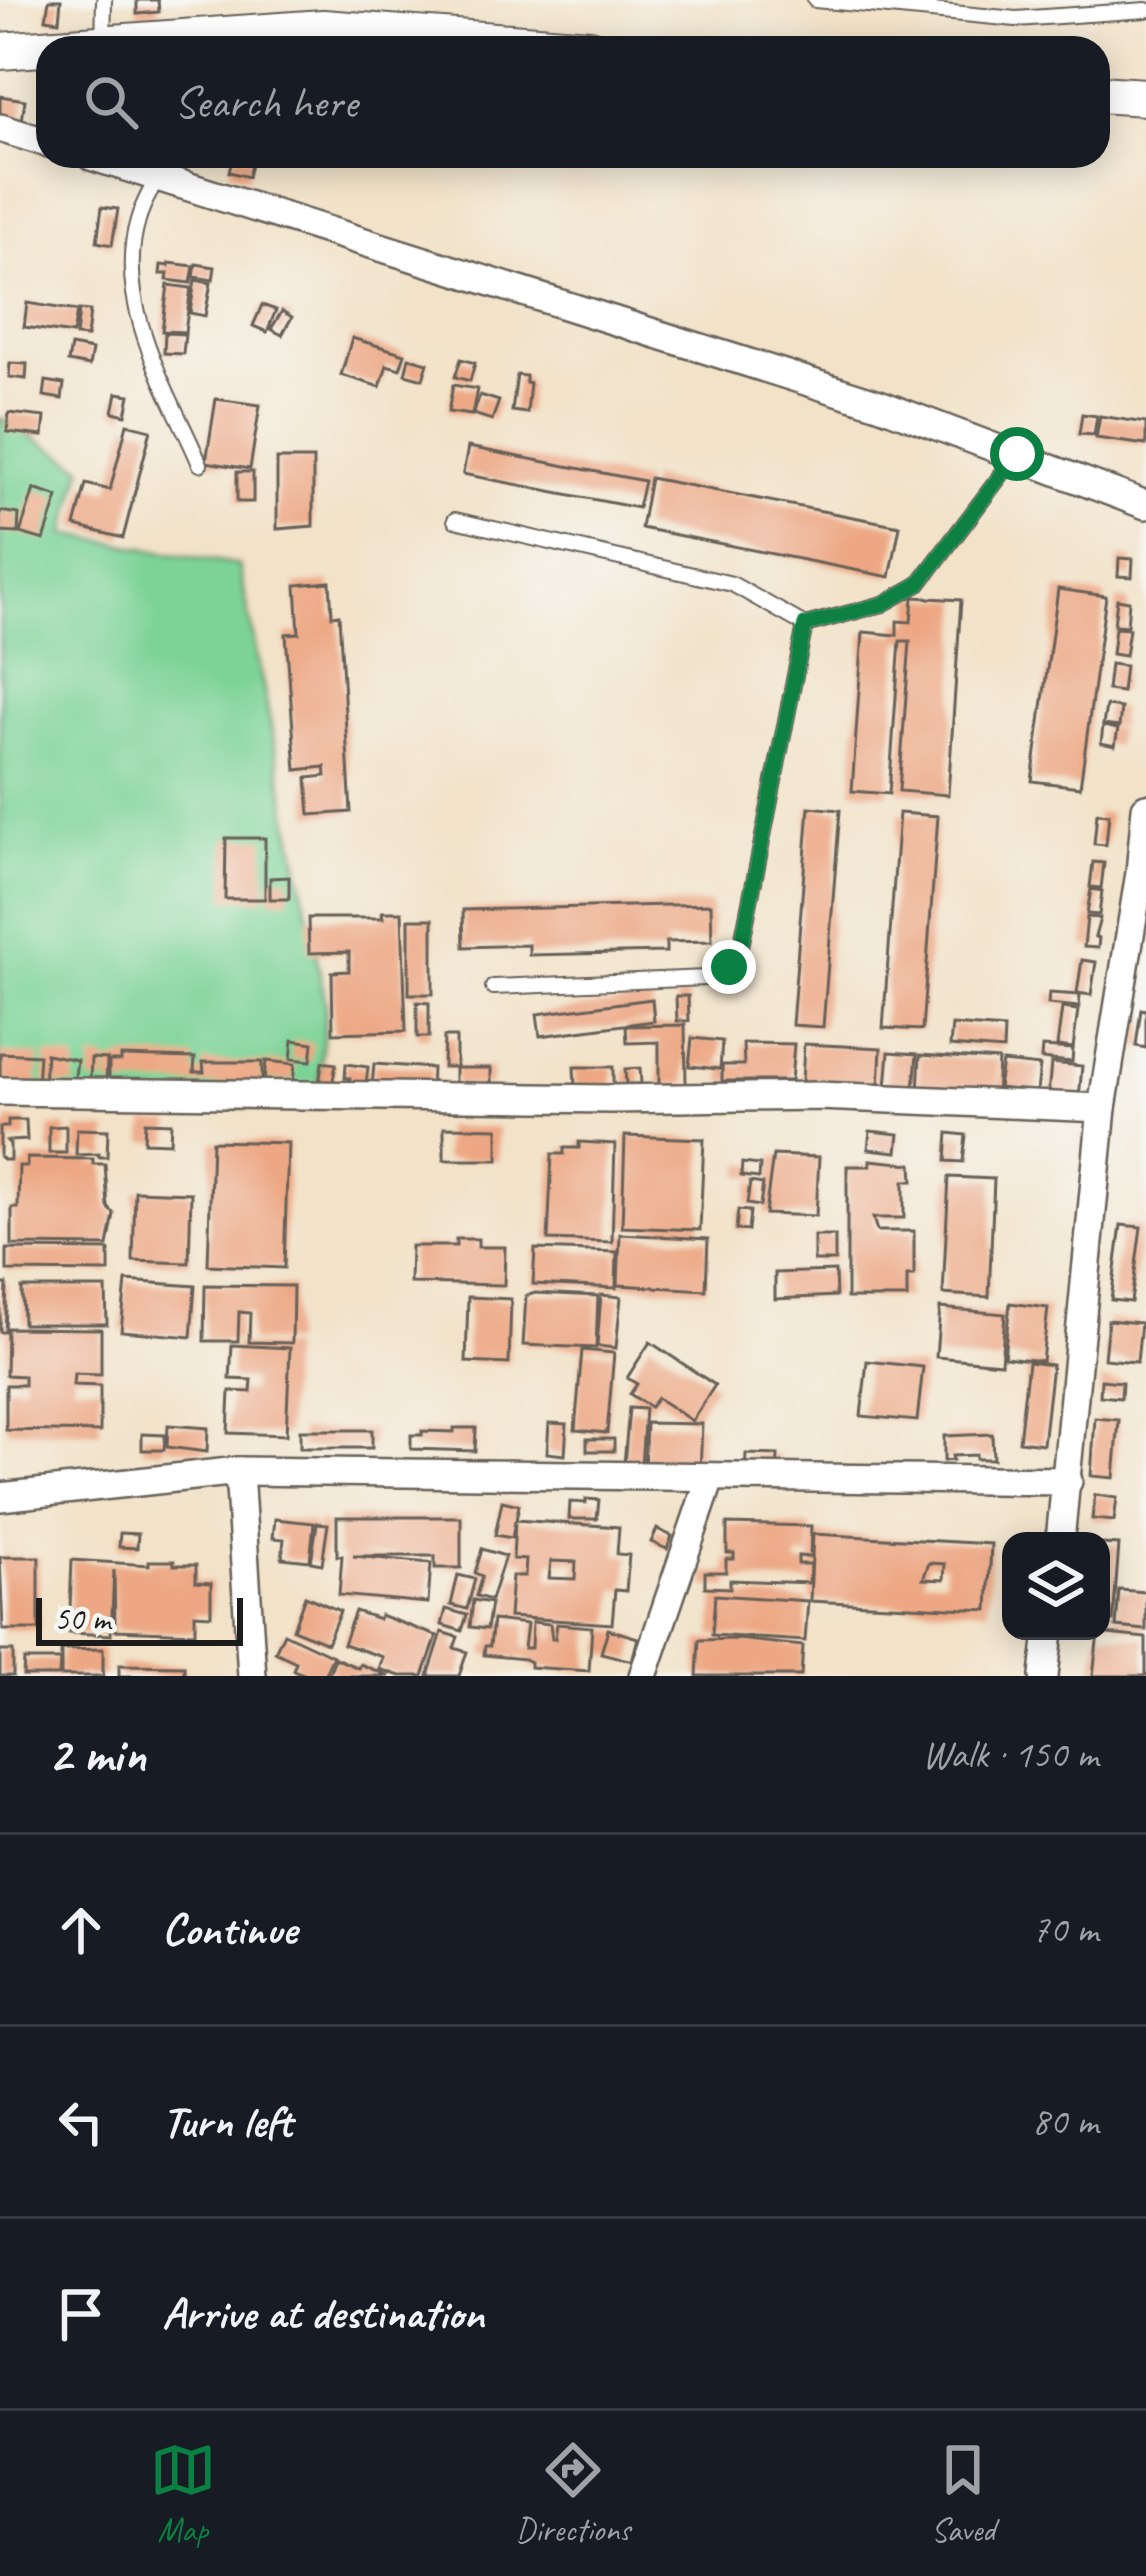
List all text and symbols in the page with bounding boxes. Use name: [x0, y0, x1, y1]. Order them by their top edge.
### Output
search box: [36, 36, 1110, 168]
icon: search: [78, 69, 144, 135]
text: Search here: [174, 74, 357, 131]
route start: [990, 427, 1044, 481]
route end: [702, 940, 756, 994]
map controls: [1002, 1532, 1110, 1640]
button: layers: [1002, 1532, 1110, 1640]
scale bar: [36, 1592, 243, 1645]
text: 50 m: [54, 1598, 110, 1640]
text: 2 min: [48, 1722, 146, 1786]
text: Walk · 150 m: [922, 1730, 1098, 1779]
icon: ahead: [48, 1897, 114, 1963]
text: Continue: [162, 1901, 296, 1958]
text: 70 m: [1032, 1905, 1098, 1954]
icon: left: [48, 2089, 114, 2155]
text: Turn left: [162, 2093, 292, 2150]
text: 80 m: [1032, 2097, 1098, 2146]
icon: arrive: [48, 2281, 114, 2347]
text: Arrive at destination: [162, 2285, 484, 2342]
tab: Map: [150, 2437, 216, 2551]
tab: Directions: [516, 2437, 630, 2551]
tab: Saved: [930, 2437, 996, 2551]

